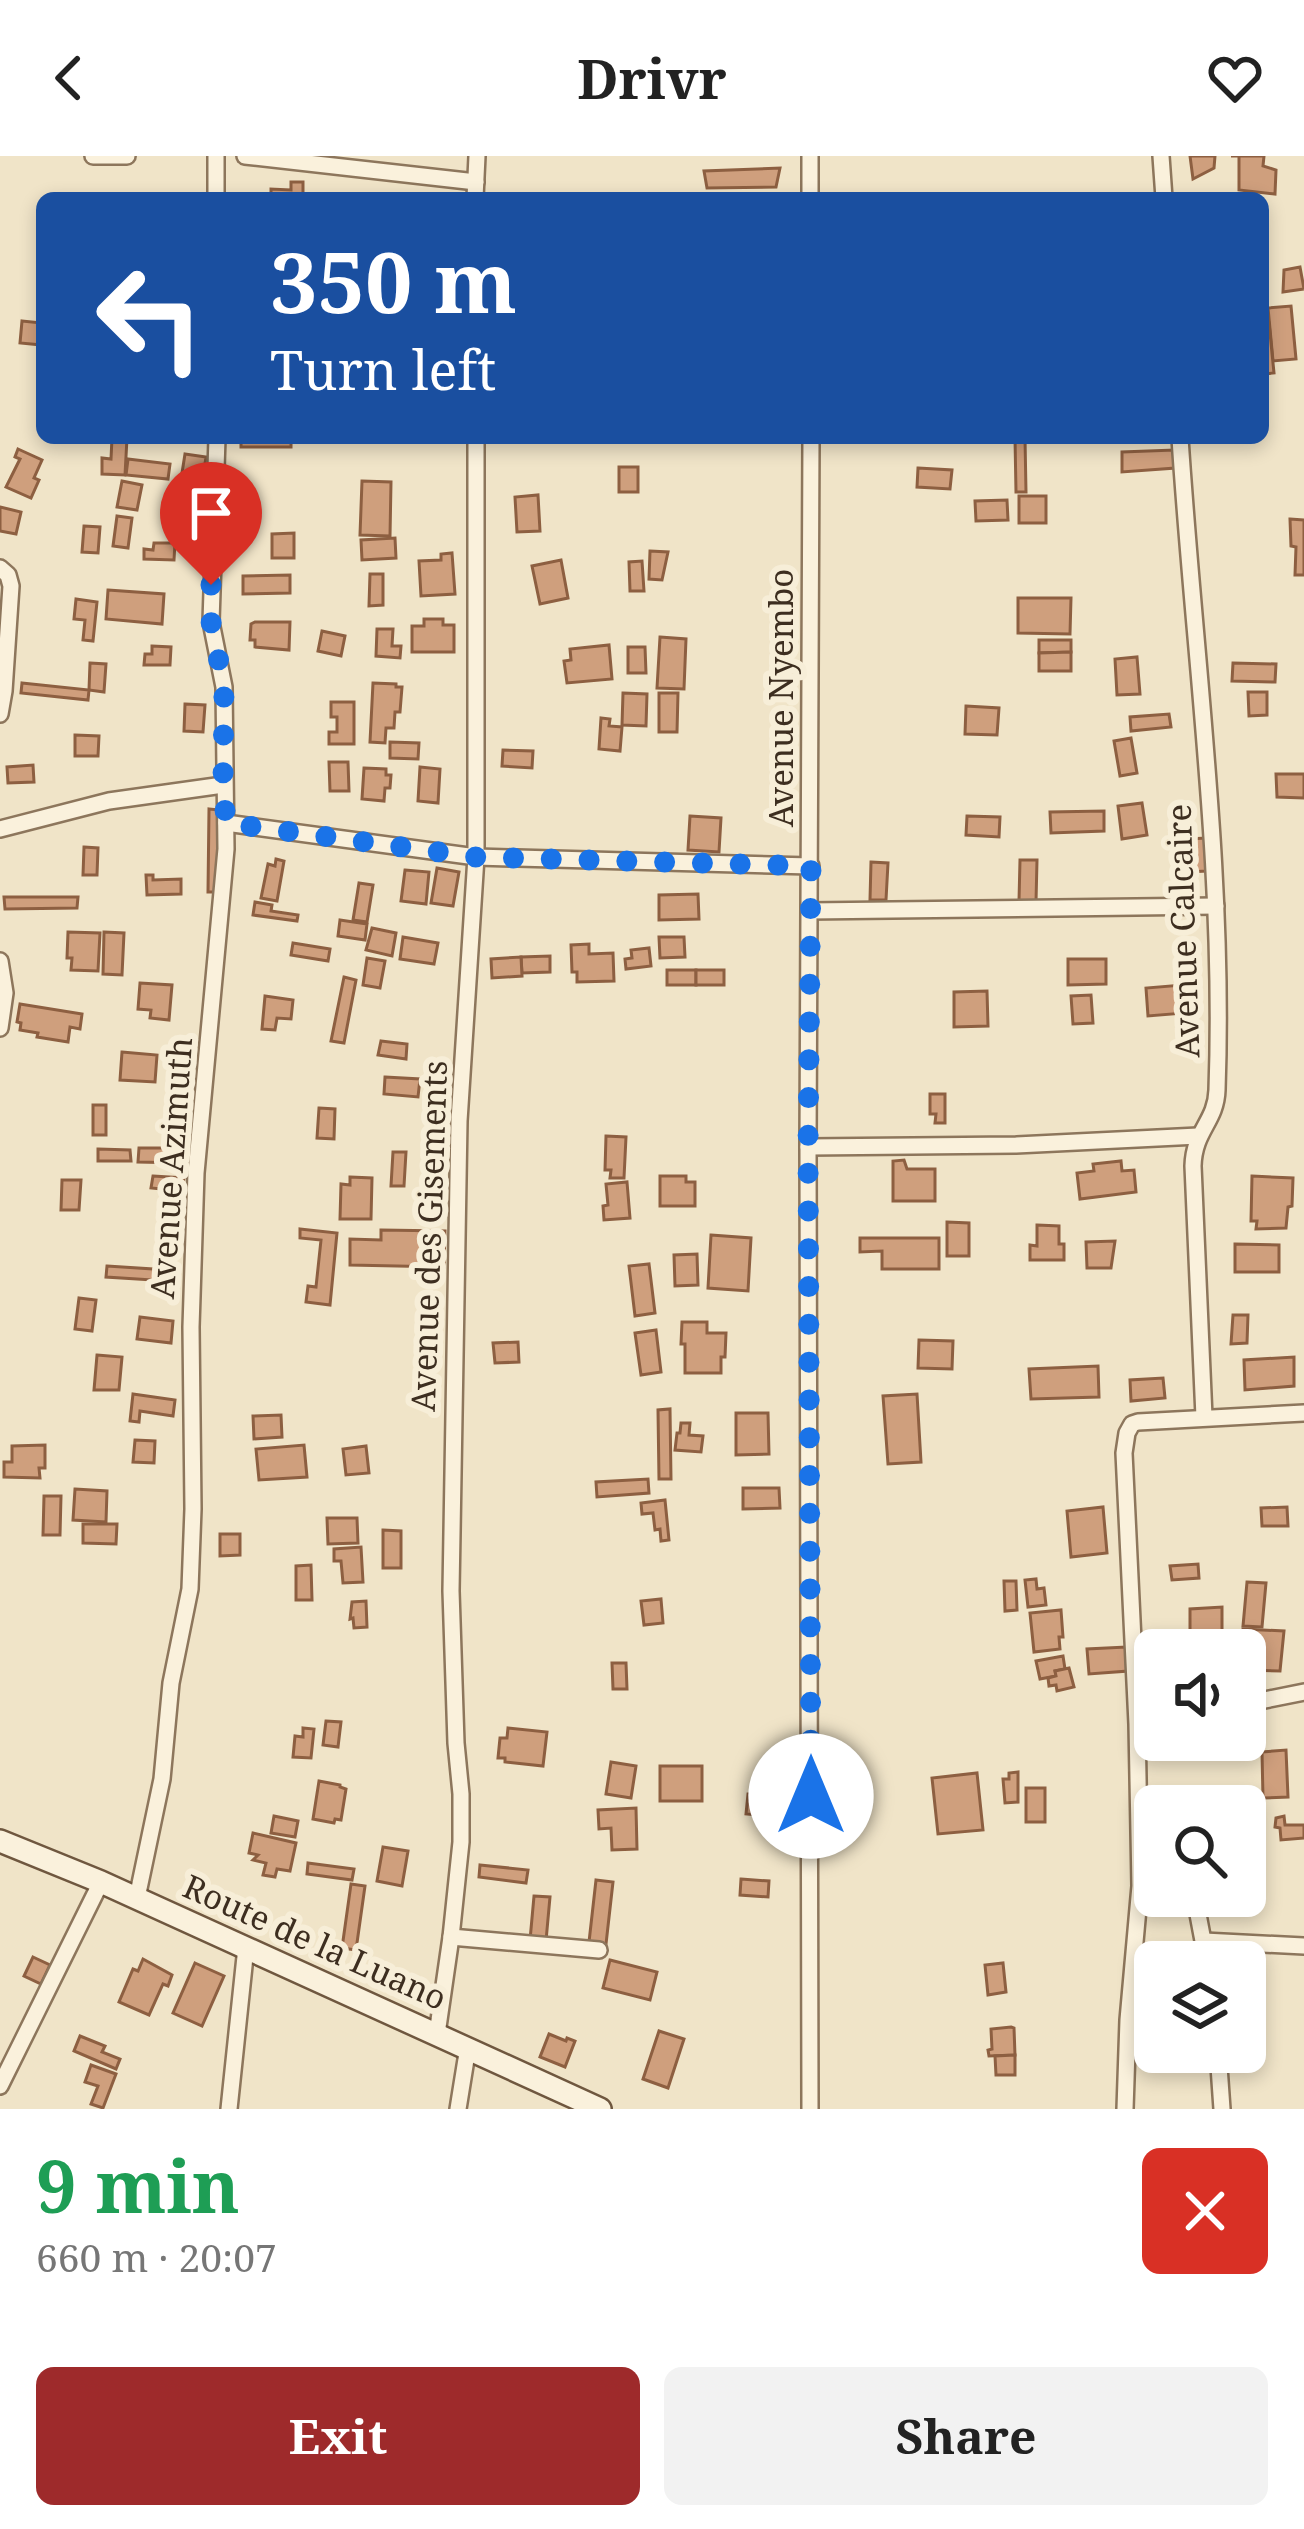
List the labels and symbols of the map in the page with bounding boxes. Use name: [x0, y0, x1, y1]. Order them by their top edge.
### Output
pin: [160, 462, 262, 585]
street label: Avenue Nyembo: [758, 569, 803, 827]
street label: Avenue Calcaire: [1156, 803, 1209, 1059]
street label: Avenue Azimuth: [139, 1036, 202, 1300]
street label: Avenue des Gisements: [400, 1060, 457, 1412]
position arrow: [748, 1733, 874, 1859]
street label: Route de la Luano: [176, 1863, 454, 2020]

